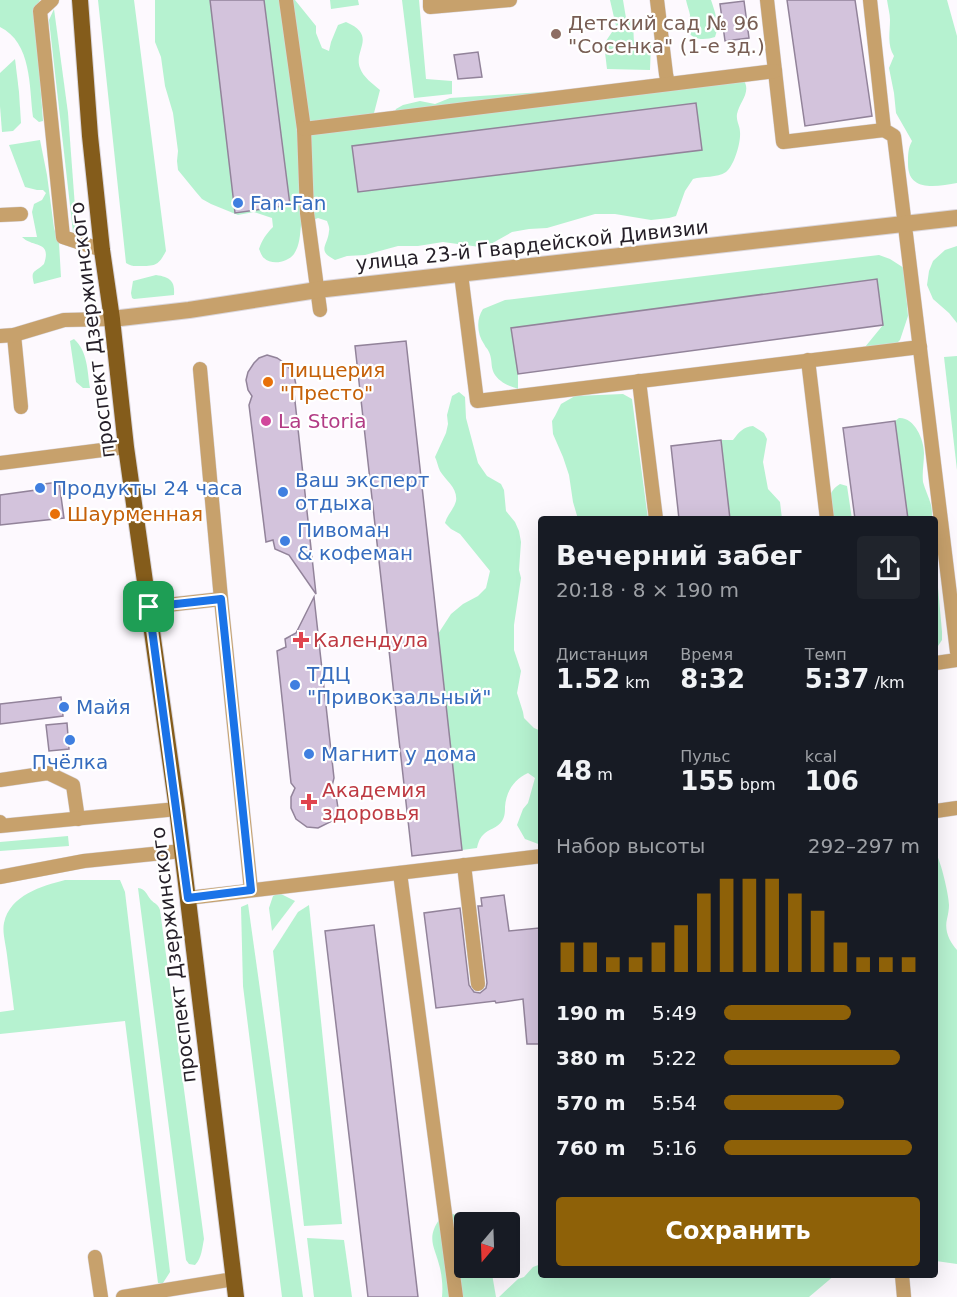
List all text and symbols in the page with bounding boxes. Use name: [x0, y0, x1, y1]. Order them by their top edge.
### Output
place label: Детский сад № 96 "Сосенка" (1-е зд.): [568, 11, 765, 58]
marker: Детский сад № 96 "Сосенка" (1-е зд.): [549, 27, 563, 41]
place label: Fan-Fan: [250, 191, 326, 215]
marker: Fan-Fan: [231, 196, 245, 210]
street label: проспект Дзержинского: [64, 201, 120, 459]
street label: улица 23-й Гвардейской Дивизии: [354, 215, 710, 275]
place label: Пиццерия "Престо": [280, 358, 385, 405]
marker: Пиццерия "Престо": [261, 375, 275, 389]
place label: La Storia: [278, 409, 367, 433]
marker: La Storia: [259, 414, 273, 428]
place label: Ваш эксперт отдыха: [295, 468, 430, 515]
place label: Продукты 24 часа: [52, 476, 243, 500]
marker: Продукты 24 часа: [33, 481, 47, 495]
marker: Ваш эксперт отдыха: [276, 485, 290, 499]
place label: Шаурменная: [67, 502, 203, 526]
marker: Шаурменная: [48, 507, 62, 521]
place label: Пивоман & кофеман: [297, 518, 413, 565]
marker: Пивоман & кофеман: [278, 534, 292, 548]
button: share: [857, 536, 920, 599]
text: Вечерний забег: [556, 540, 802, 571]
text: 20:18 · 8 × 190 m: [556, 578, 739, 602]
pin: [123, 581, 174, 632]
icon: arrive: [132, 590, 165, 623]
place label: Календула: [313, 628, 428, 652]
marker: Календула: [294, 633, 308, 647]
text: Дистанция: [556, 645, 648, 664]
text: Время: [680, 645, 733, 664]
text: Темп: [805, 645, 847, 664]
place label: ТДЦ "Привокзальный": [306, 662, 492, 709]
text: 1.52: [556, 664, 620, 694]
text: 8:32: [680, 664, 745, 694]
text: 5:37: [805, 664, 869, 694]
text: km: [620, 673, 650, 692]
text: /km: [869, 673, 905, 692]
marker: ТДЦ "Привокзальный": [288, 678, 302, 692]
place label: Майя: [76, 695, 131, 719]
marker: Майя: [57, 700, 71, 714]
marker: Пчёлка: [63, 733, 77, 747]
place label: Магнит у дома: [321, 742, 477, 766]
marker: Магнит у дома: [302, 747, 316, 761]
text: Пульс: [680, 747, 730, 766]
text: kcal: [805, 747, 837, 766]
place label: Пчёлка: [32, 750, 108, 774]
text: 48: [556, 756, 592, 786]
text: m: [592, 765, 613, 784]
text: 155: [680, 766, 735, 796]
text: 106: [805, 766, 859, 796]
text: bpm: [735, 775, 776, 794]
place label: Академия здоровья: [322, 778, 426, 825]
marker: Академия здоровья: [300, 793, 318, 811]
street label: проспект Дзержинского: [145, 826, 201, 1084]
text: Набор высоты: [556, 834, 705, 858]
text: 292–297 m: [808, 834, 920, 858]
text: 190 m: [556, 1001, 626, 1025]
text: 5:49: [652, 1001, 697, 1025]
text: 380 m: [556, 1046, 626, 1070]
text: 5:22: [652, 1046, 697, 1070]
text: 570 m: [556, 1091, 626, 1115]
text: 5:54: [652, 1091, 697, 1115]
text: 760 m: [556, 1136, 626, 1160]
text: 5:16: [652, 1136, 697, 1160]
button: Сохранить: [556, 1197, 920, 1266]
north arrow: [454, 1212, 520, 1278]
map controls: [454, 1212, 520, 1278]

